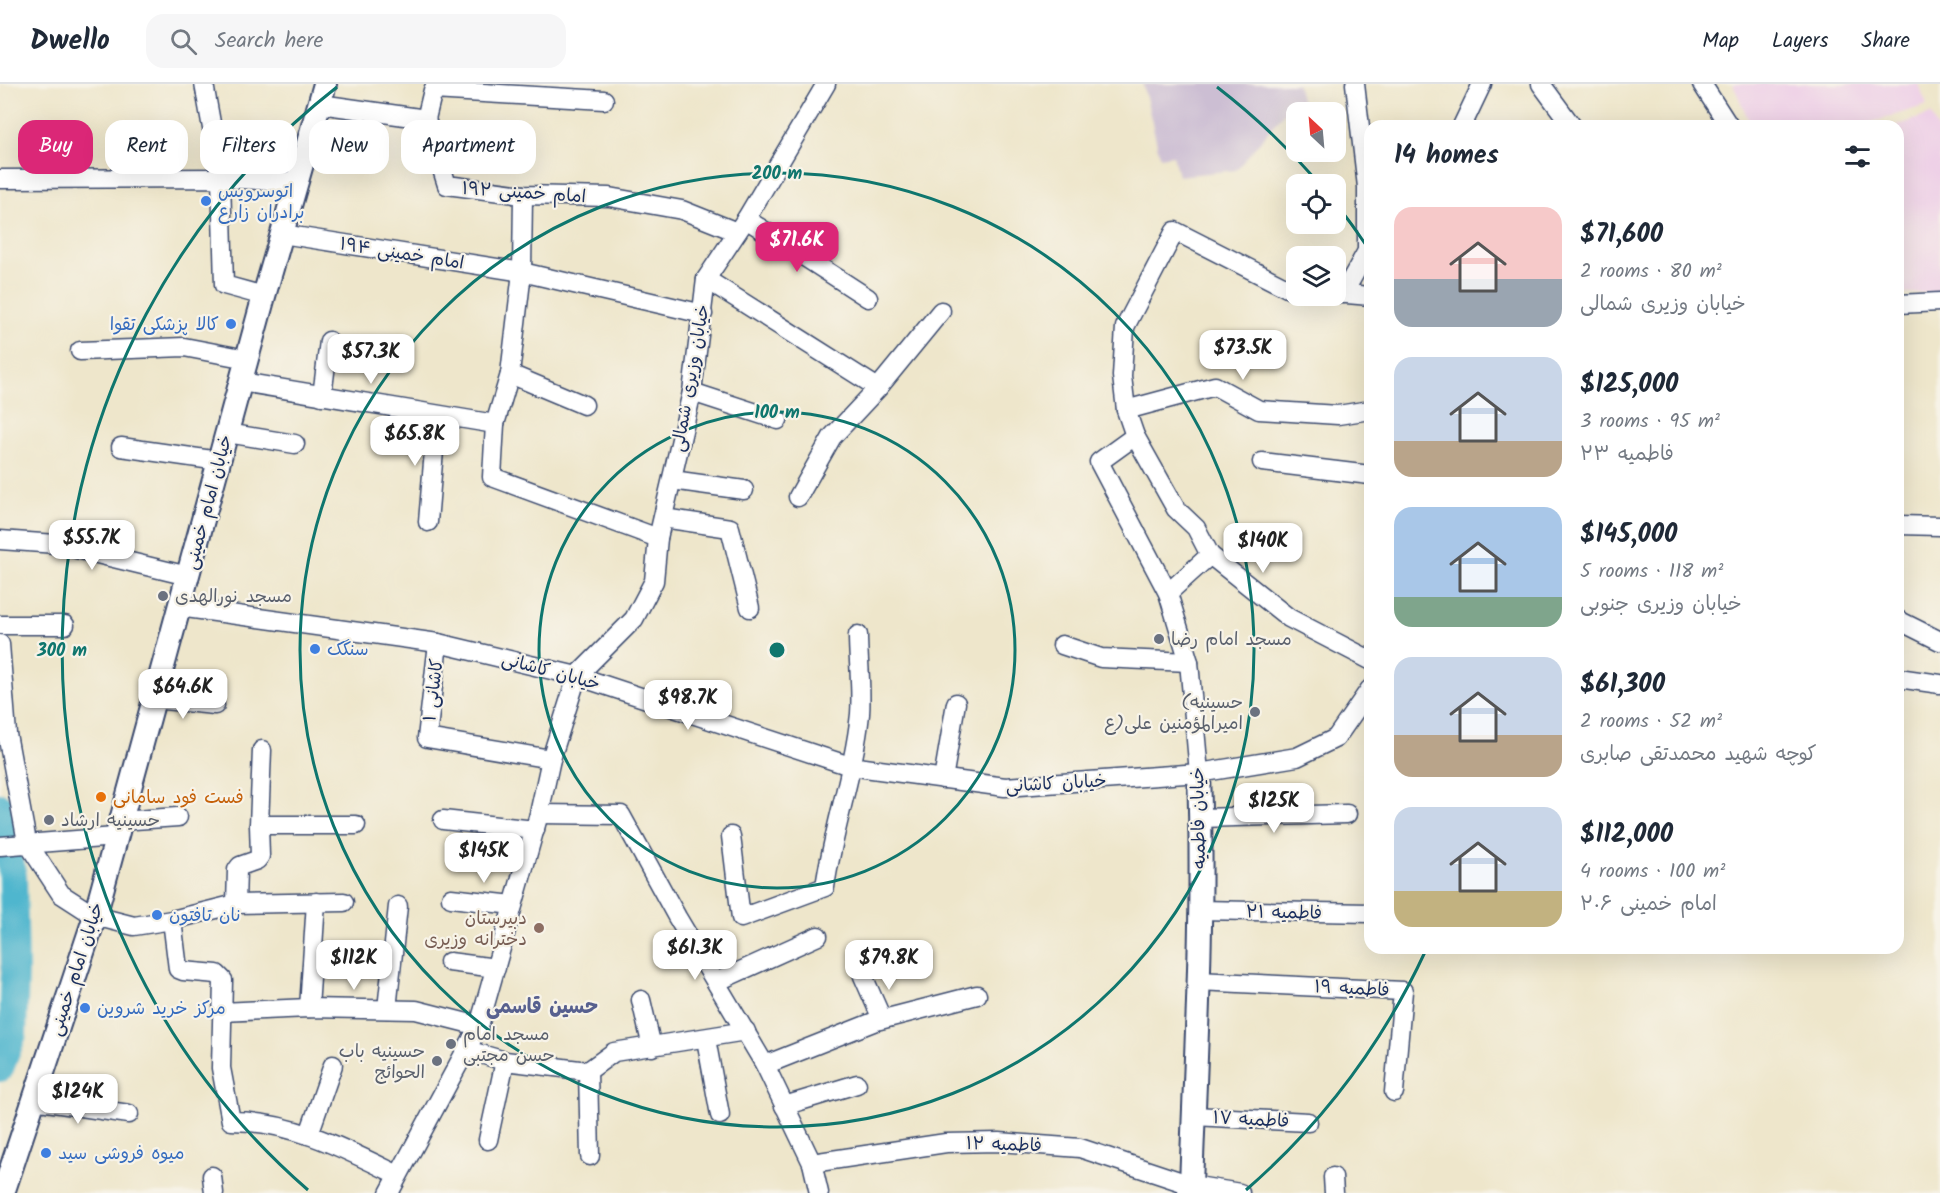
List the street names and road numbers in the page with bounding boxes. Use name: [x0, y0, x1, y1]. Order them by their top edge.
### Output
street label: امام خمینی ۱۹۲: [461, 175, 587, 212]
street label: امام خمینی ۱۹۴: [337, 230, 466, 279]
street label: خیابان وزیری شمالی: [664, 302, 719, 454]
street label: خیابان امام خمینی: [177, 432, 241, 573]
street label: خیابان کاشانی: [498, 645, 603, 700]
street label: کاشانی ۱: [416, 657, 453, 723]
street label: خیابان کاشانی: [1005, 767, 1107, 802]
street label: خیابان فاطمیه: [1184, 767, 1215, 869]
street label: فاطمیه ۲۱: [1246, 898, 1322, 929]
street label: خیابان امام خمینی: [42, 899, 113, 1040]
street label: فاطمیه ۱۹: [1314, 973, 1390, 1006]
street label: فاطمیه ۱۷: [1212, 1104, 1290, 1137]
street label: فاطمیه ۱۲: [965, 1130, 1042, 1161]

